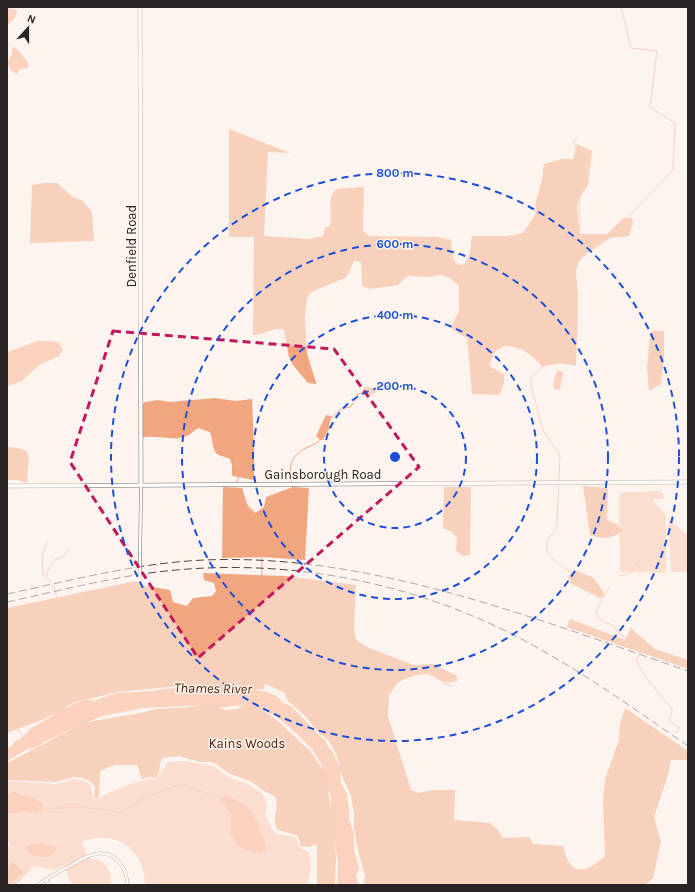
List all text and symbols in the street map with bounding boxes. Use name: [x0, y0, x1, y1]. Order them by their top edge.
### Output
north arrow: [8, 8, 48, 48]
text: N: [25, 12, 37, 27]
text: 800 m: [376, 166, 414, 180]
street label: Denfield Road: [124, 205, 139, 287]
text: 600 m: [377, 237, 413, 251]
text: 400 m: [377, 308, 413, 322]
text: 200 m: [377, 379, 413, 393]
centre of rings: [388, 450, 402, 464]
street label: Gainsborough Road: [265, 467, 381, 482]
water label: Thames River: [174, 679, 253, 698]
park label: Kains Woods: [209, 736, 285, 751]

